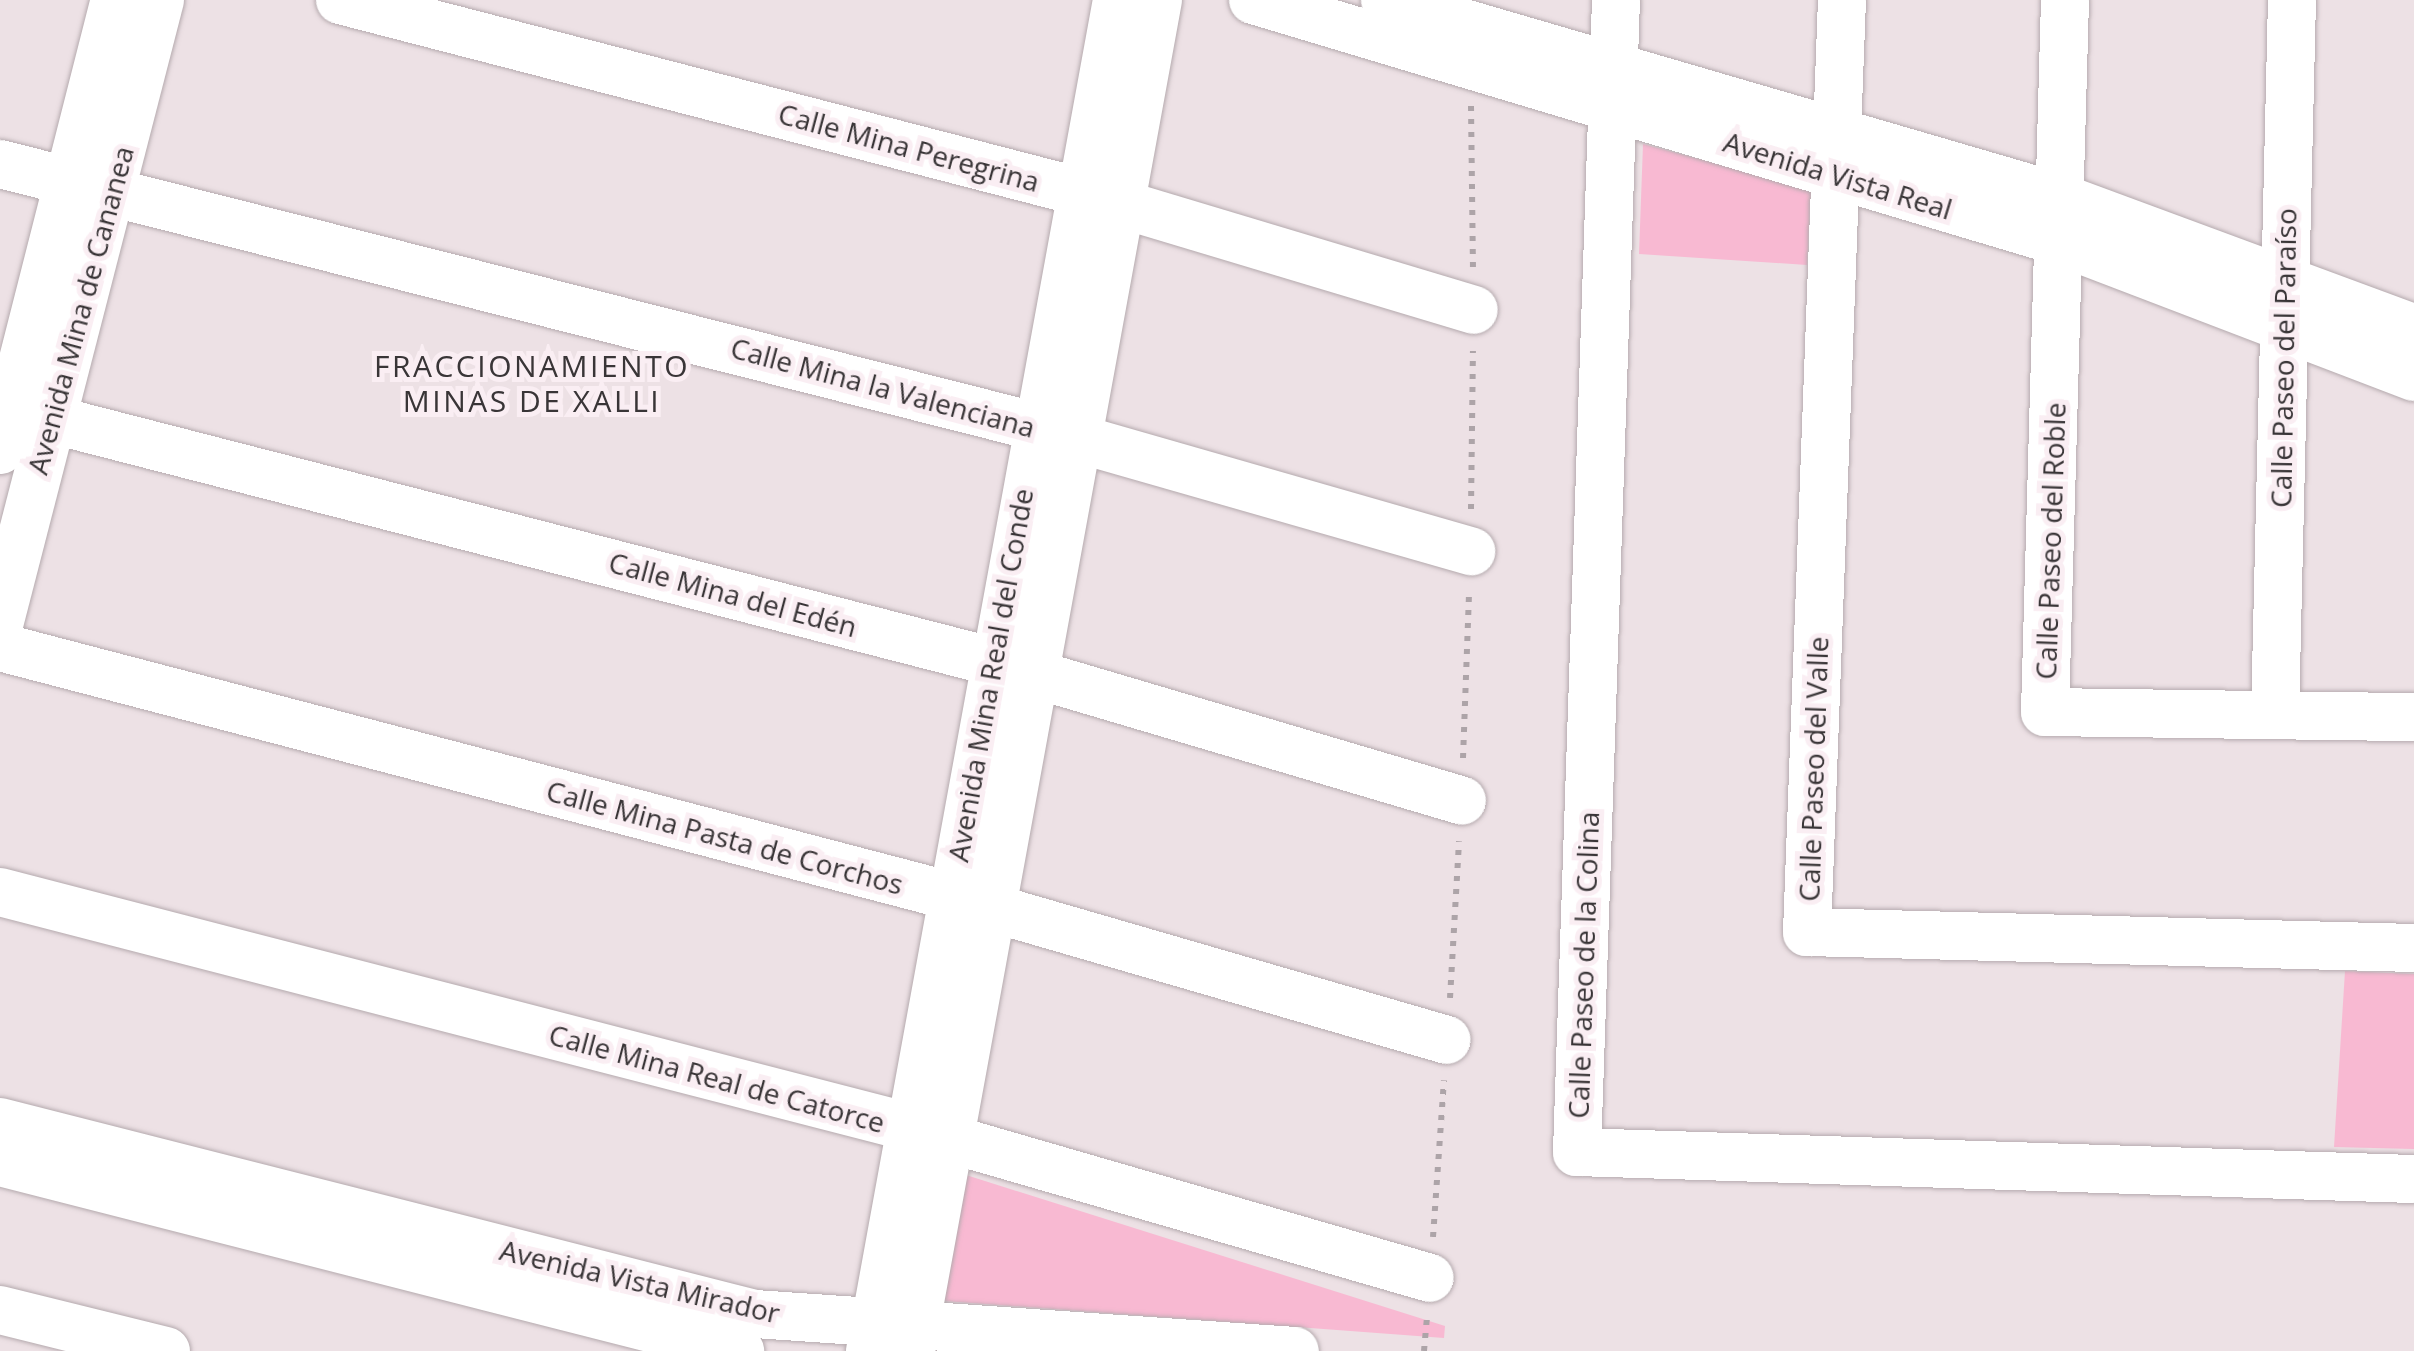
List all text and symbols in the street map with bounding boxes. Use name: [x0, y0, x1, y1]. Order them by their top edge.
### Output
street label: Calle Mina Peregrina: [775, 96, 1043, 198]
street label: Avenida Vista Real: [1720, 124, 1956, 226]
street label: Avenida Mina de Cananea: [20, 142, 140, 478]
street label: Calle Paseo del Paraíso: [2264, 208, 2302, 508]
street label: Calle Mina la Valenciana: [727, 330, 1039, 444]
district label: FRACCIONAMIENTO MINAS DE XALLI: [374, 348, 690, 418]
street label: Calle Paseo del Roble: [2028, 402, 2072, 680]
street label: Avenida Mina Real del Conde: [941, 486, 1039, 864]
street label: Calle Mina del Edén: [605, 545, 861, 643]
street label: Calle Paseo del Valle: [1792, 636, 1834, 902]
street label: Calle Mina Pasta de Corchos: [543, 773, 907, 901]
street label: Calle Paseo de la Colina: [1561, 811, 1605, 1119]
street label: Calle Mina Real de Catorce: [545, 1017, 889, 1139]
street label: Avenida Vista Mirador: [497, 1232, 783, 1330]

